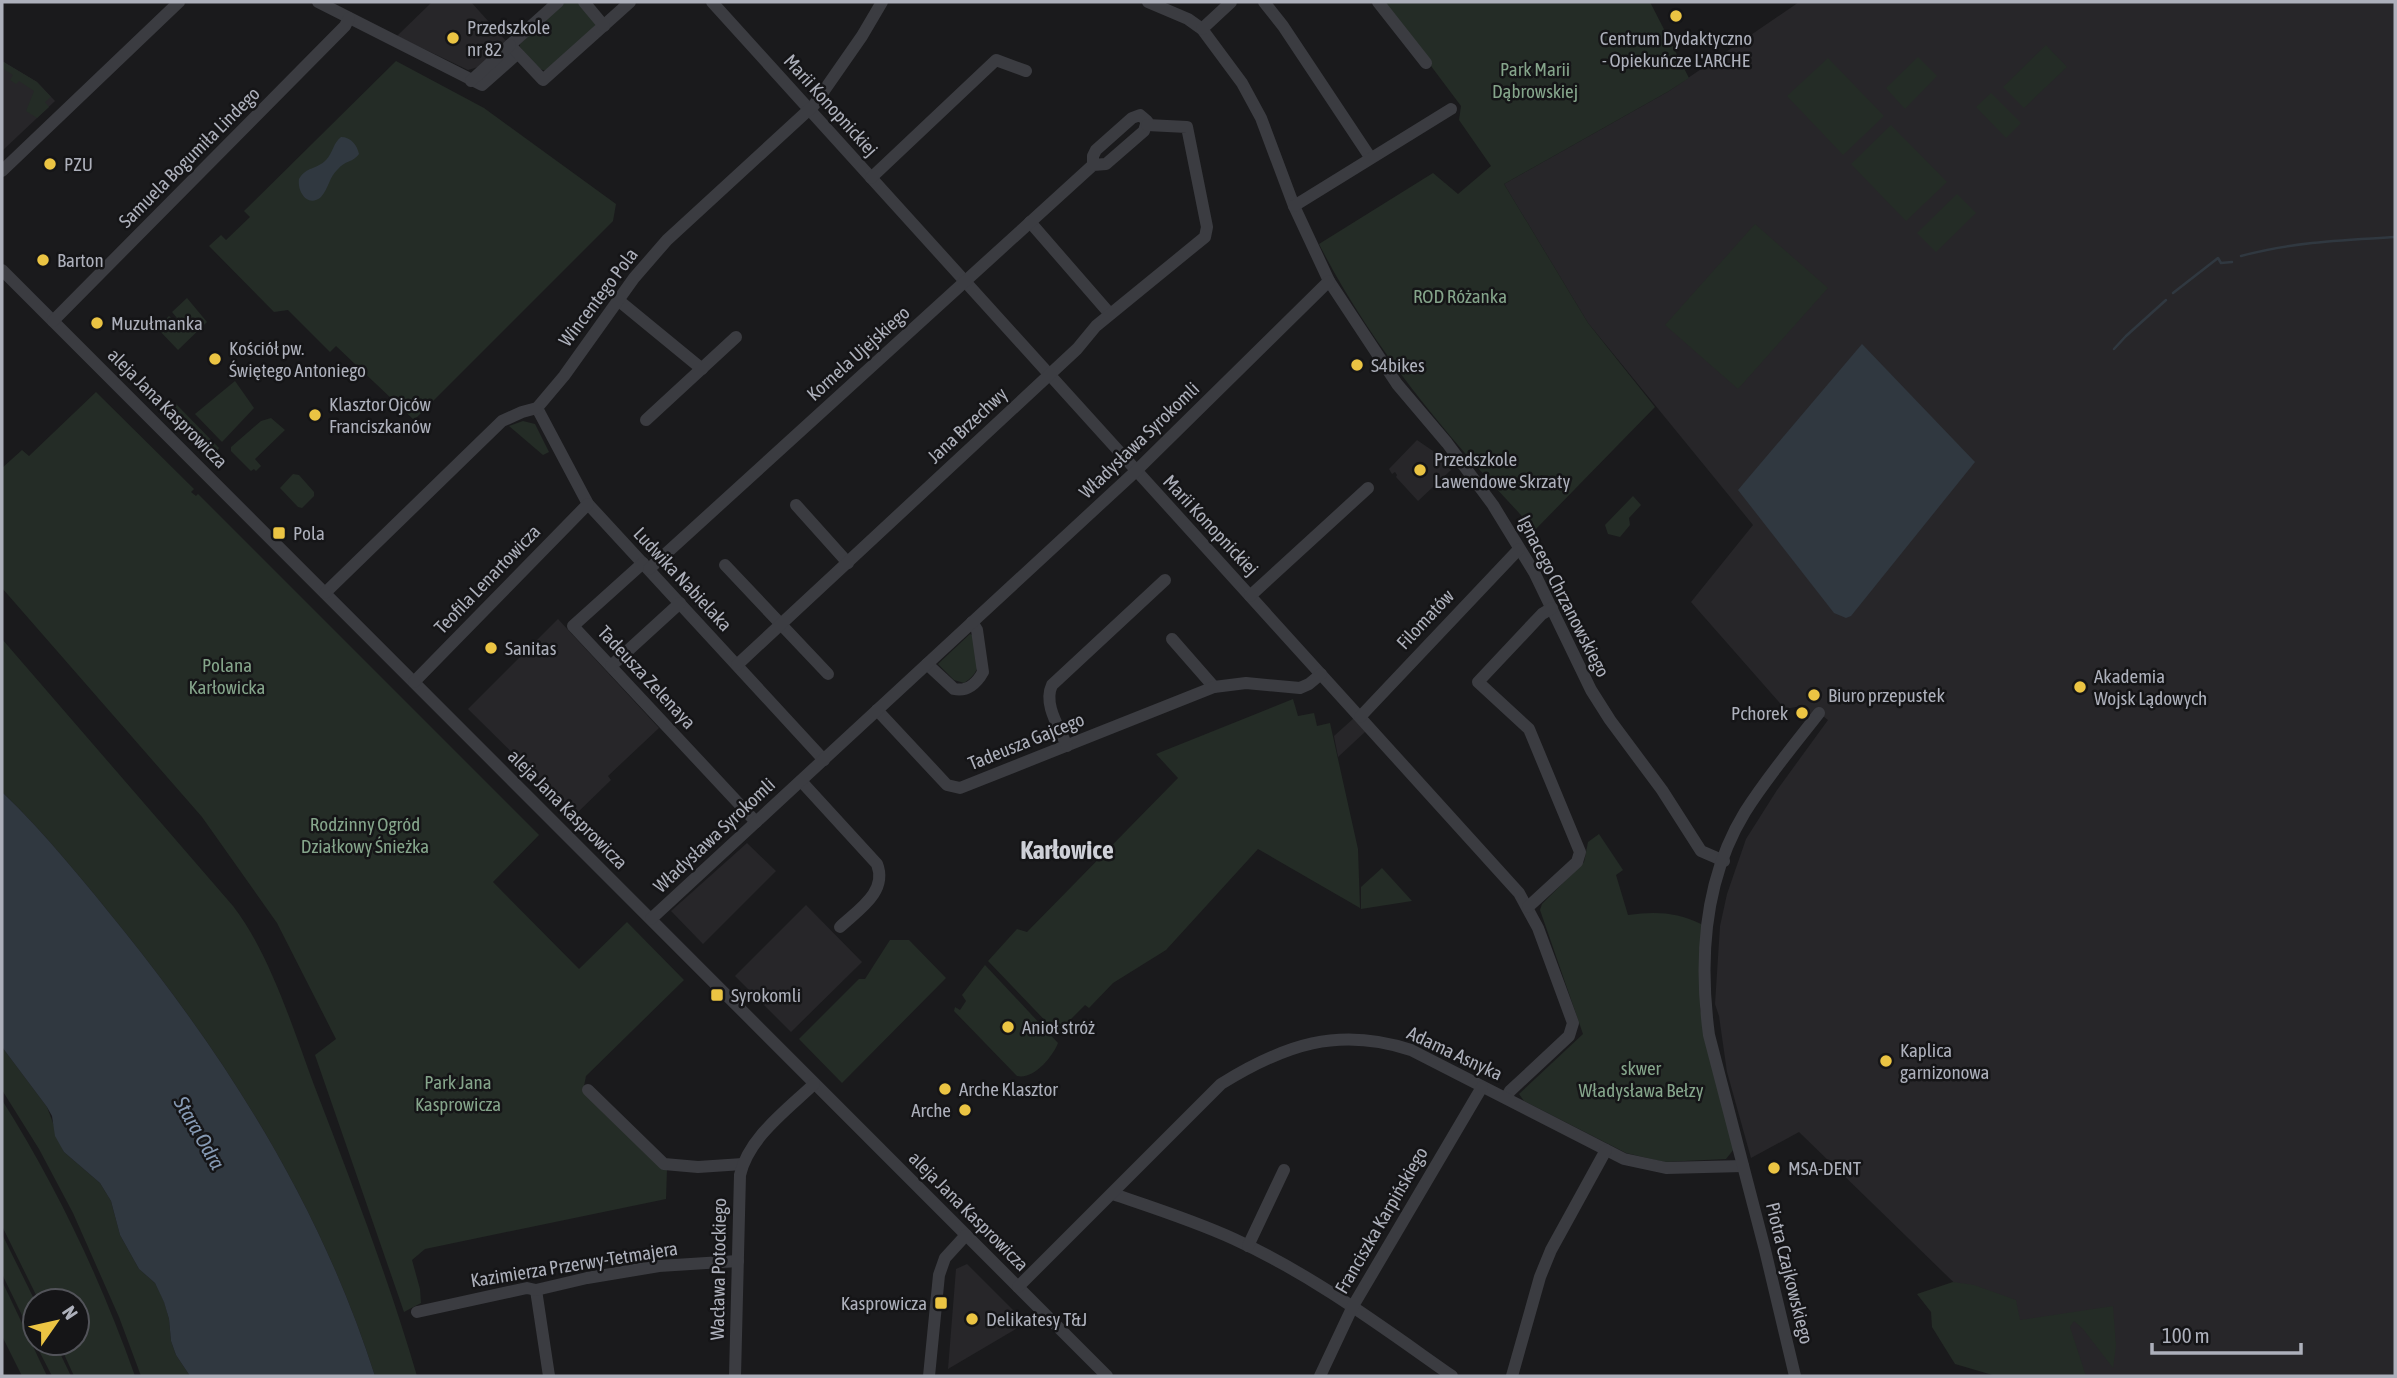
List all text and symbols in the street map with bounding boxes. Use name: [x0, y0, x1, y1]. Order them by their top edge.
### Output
marker: Centrum Dydaktyczno - Opiekuńcze L'ARCHE: [1668, 8, 1684, 24]
place label: Przedszkole nr 82: [467, 16, 550, 60]
place label: Centrum Dydaktyczno - Opiekuńcze L'ARCHE: [1600, 27, 1752, 71]
marker: Przedszkole nr 82: [445, 30, 461, 46]
street label: Marii Konopnickiej: [780, 50, 882, 160]
park label: Park Marii Dąbrowskiej: [1492, 58, 1578, 102]
street label: Samuela Bogumiła Lindego: [114, 82, 264, 232]
place label: PZU: [64, 153, 93, 175]
marker: PZU: [42, 156, 58, 172]
street label: Wincentego Pola: [554, 244, 642, 350]
place label: Barton: [57, 249, 104, 271]
marker: Barton: [35, 252, 51, 268]
park label: ROD Różanka: [1413, 285, 1507, 307]
street label: Kornela Ujejskiego: [802, 301, 914, 405]
place label: Muzułmanka: [111, 312, 203, 334]
marker: Muzułmanka: [89, 315, 105, 331]
place label: Kościół pw. Świętego Antoniego: [229, 337, 366, 381]
street label: aleja Jana Kasprowicza: [104, 344, 232, 472]
marker: Kościół pw. Świętego Antoniego: [207, 351, 223, 367]
place label: S4bikes: [1371, 354, 1425, 376]
marker: S4bikes: [1349, 357, 1365, 373]
street label: Władysława Syrokomli: [1075, 377, 1203, 503]
street label: Jana Brzechwy: [923, 382, 1011, 467]
place label: Klasztor Ojców Franciszkanów: [329, 393, 432, 437]
marker: Klasztor Ojców Franciszkanów: [307, 407, 323, 423]
place label: Przedszkole Lawendowe Skrzaty: [1434, 448, 1570, 492]
marker: Przedszkole Lawendowe Skrzaty: [1412, 462, 1428, 478]
street label: Marii Konopnickiej: [1159, 470, 1263, 580]
street label: Ignacego Chrzanowskiego: [1514, 511, 1614, 681]
street label: Teofila Lenartowicza: [430, 520, 544, 638]
place label: Pola: [293, 522, 325, 544]
street label: Ludwika Nabielaka: [629, 522, 737, 636]
marker: Pola: [271, 525, 287, 541]
street label: Filomatów: [1392, 584, 1459, 653]
street label: Tadeusza Zelenaya: [594, 621, 700, 733]
place label: Sanitas: [505, 637, 557, 659]
marker: Sanitas: [483, 640, 499, 656]
park label: Polana Karłowicka: [189, 654, 265, 698]
place label: Akademia Wojsk Lądowych: [2094, 665, 2207, 709]
marker: Akademia Wojsk Lądowych: [2072, 679, 2088, 695]
place label: Biuro przepustek: [1828, 684, 1945, 706]
marker: Biuro przepustek: [1806, 687, 1822, 703]
place label: Pchorek: [1731, 702, 1789, 724]
marker: Pchorek: [1794, 705, 1810, 721]
street label: Tadeusza Gajcego: [965, 708, 1087, 774]
street label: aleja Jana Kasprowicza: [504, 745, 632, 873]
street label: Władysława Syrokomli: [649, 773, 779, 897]
park label: Rodzinny Ogród Działkowy Śnieżka: [301, 813, 429, 857]
district label: Karłowice: [1020, 835, 1114, 865]
place label: Syrokomli: [731, 984, 801, 1006]
marker: Syrokomli: [709, 987, 725, 1003]
place label: Anioł stróż: [1022, 1016, 1095, 1038]
marker: Anioł stróż: [1000, 1019, 1016, 1035]
street label: Adama Asnyka: [1404, 1021, 1506, 1085]
place label: Kaplica garnizonowa: [1900, 1039, 1989, 1083]
marker: Kaplica garnizonowa: [1878, 1053, 1894, 1069]
park label: skwer Władysława Bełzy: [1579, 1057, 1704, 1101]
park label: Park Jana Kasprowicza: [415, 1071, 501, 1115]
place label: Arche Klasztor: [959, 1078, 1058, 1100]
marker: Arche Klasztor: [937, 1081, 953, 1097]
water label: Stara Odra: [169, 1091, 230, 1173]
place label: Arche: [911, 1099, 951, 1121]
marker: Arche: [957, 1102, 973, 1118]
street label: Franciszka Karpińskiego: [1330, 1143, 1432, 1297]
street label: aleja Jana Kasprowicza: [905, 1147, 1033, 1275]
place label: MSA-DENT: [1788, 1157, 1862, 1179]
marker: MSA-DENT: [1766, 1160, 1782, 1176]
street label: Wacława Potockiego: [706, 1198, 730, 1340]
street label: Piotra Czajkowskiego: [1762, 1200, 1818, 1346]
street label: Kazimierza Przerwy-Tetmajera: [469, 1237, 679, 1291]
north arrow: [21, 1287, 91, 1357]
place label: Kasprowicza: [841, 1292, 927, 1314]
marker: Kasprowicza: [933, 1295, 949, 1311]
text: N: [58, 1302, 82, 1323]
place label: Delikatesy T&J: [986, 1308, 1087, 1330]
marker: Delikatesy T&J: [964, 1311, 980, 1327]
scale bar: [2152, 1312, 2301, 1356]
text: 100 m: [2162, 1323, 2210, 1347]

